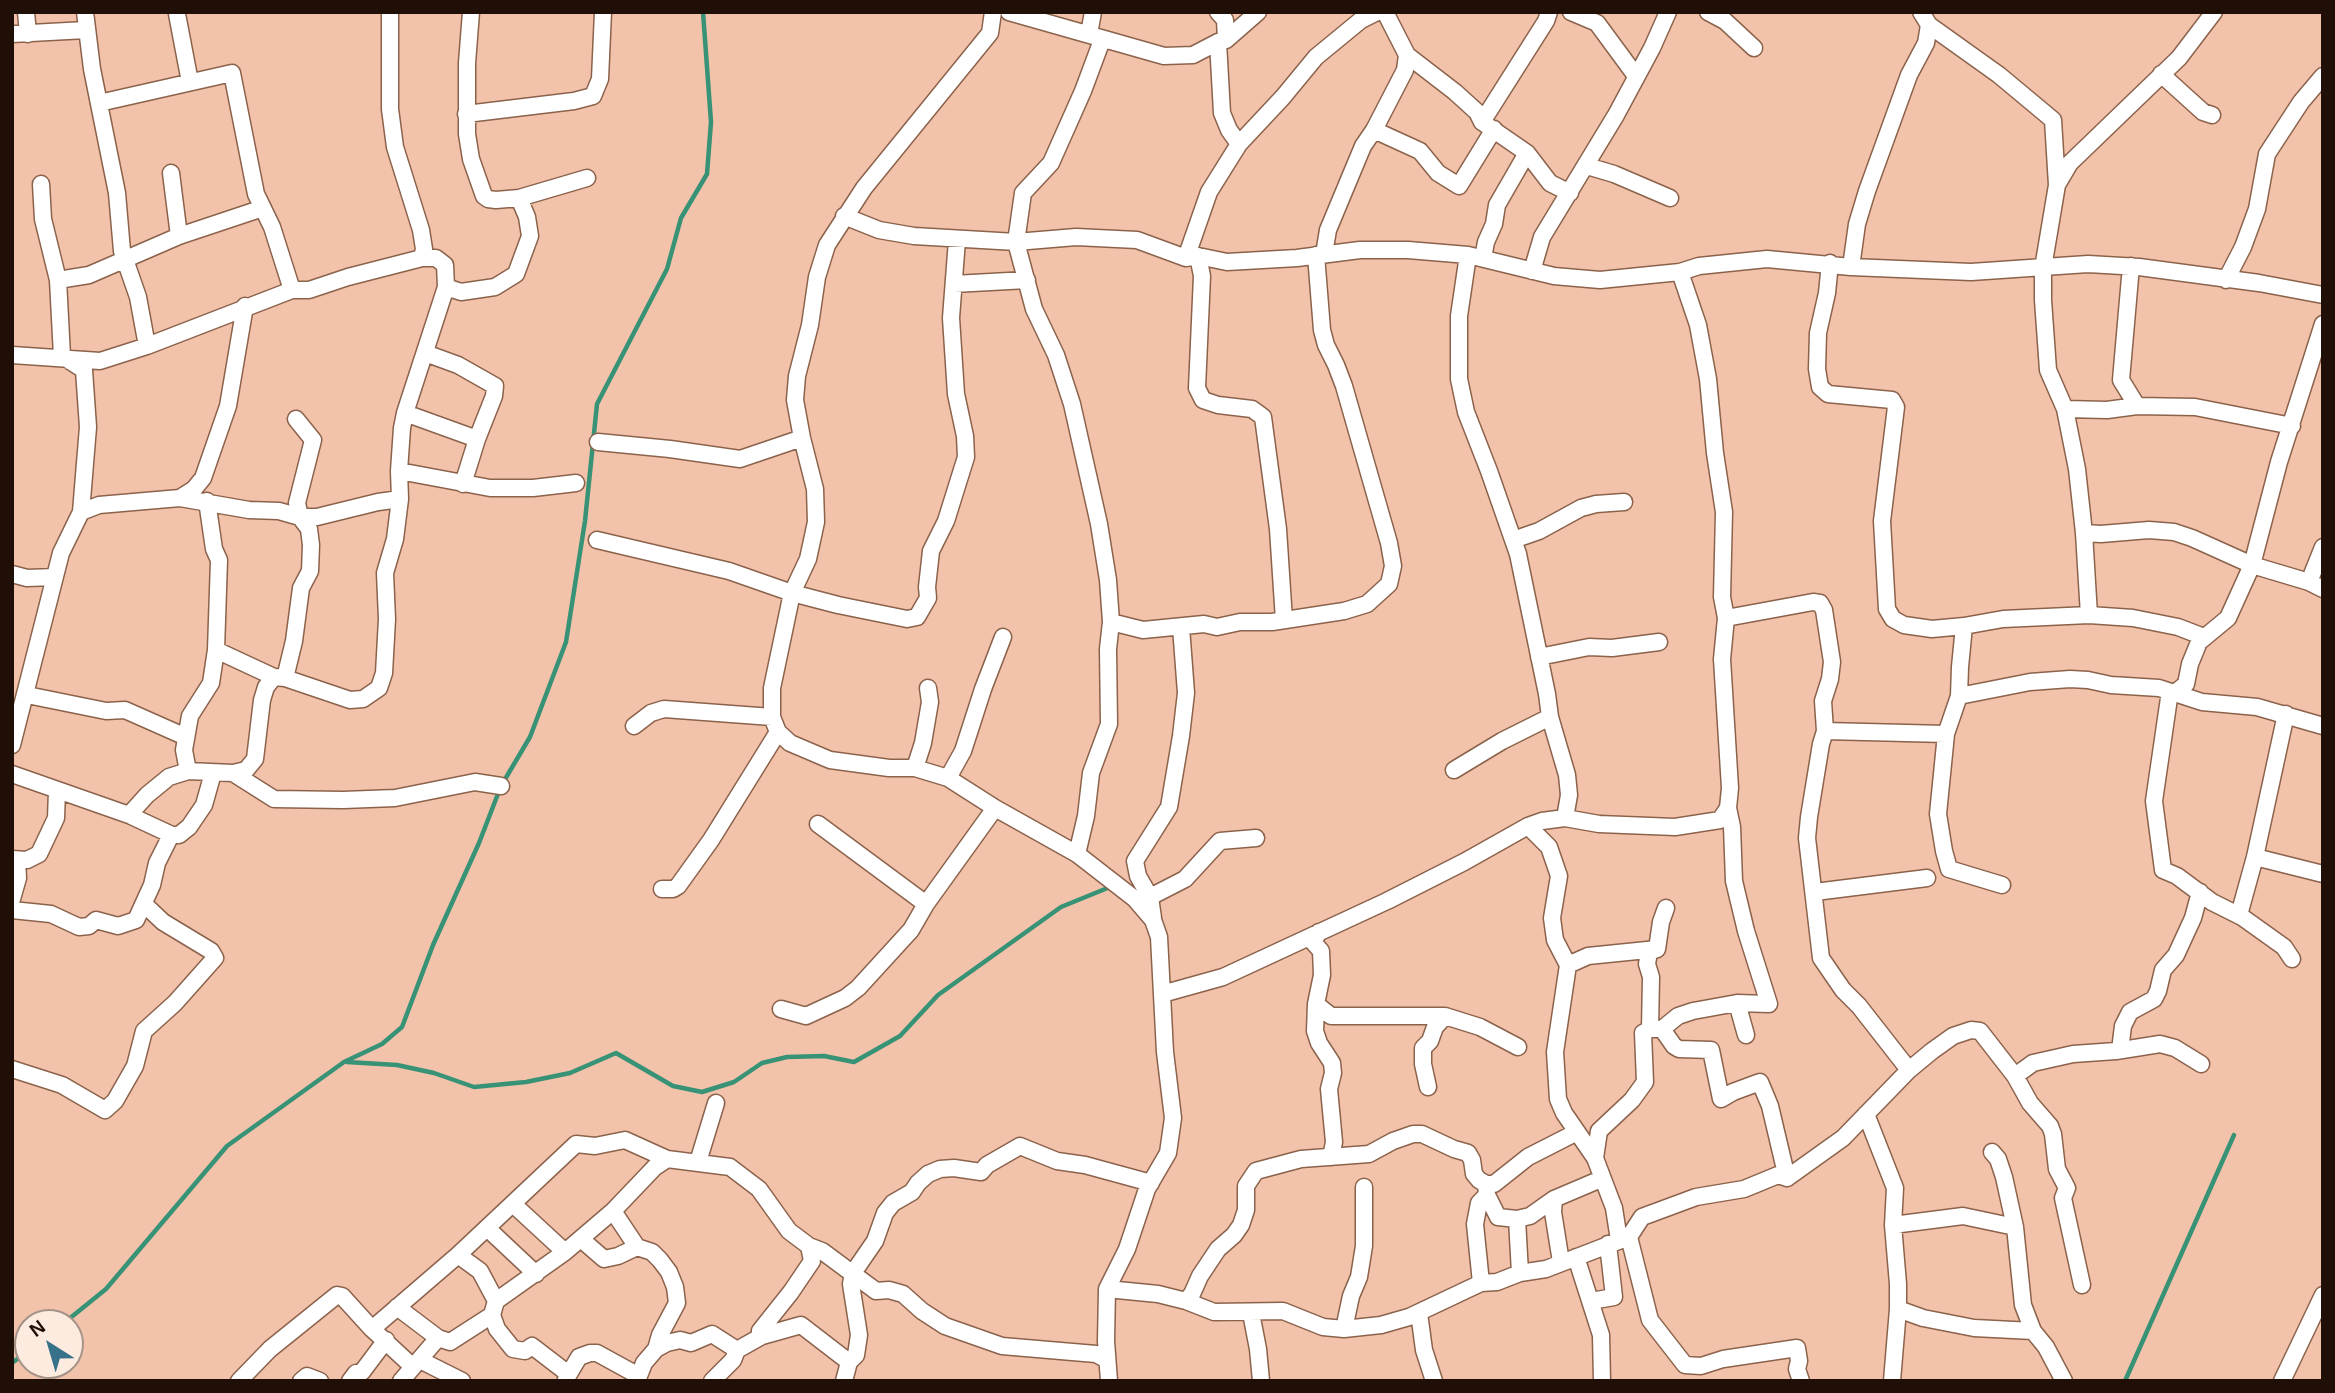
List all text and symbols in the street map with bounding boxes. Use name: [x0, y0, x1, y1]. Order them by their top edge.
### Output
north arrow: [14, 1309, 84, 1379]
text: N: [25, 1316, 49, 1341]

